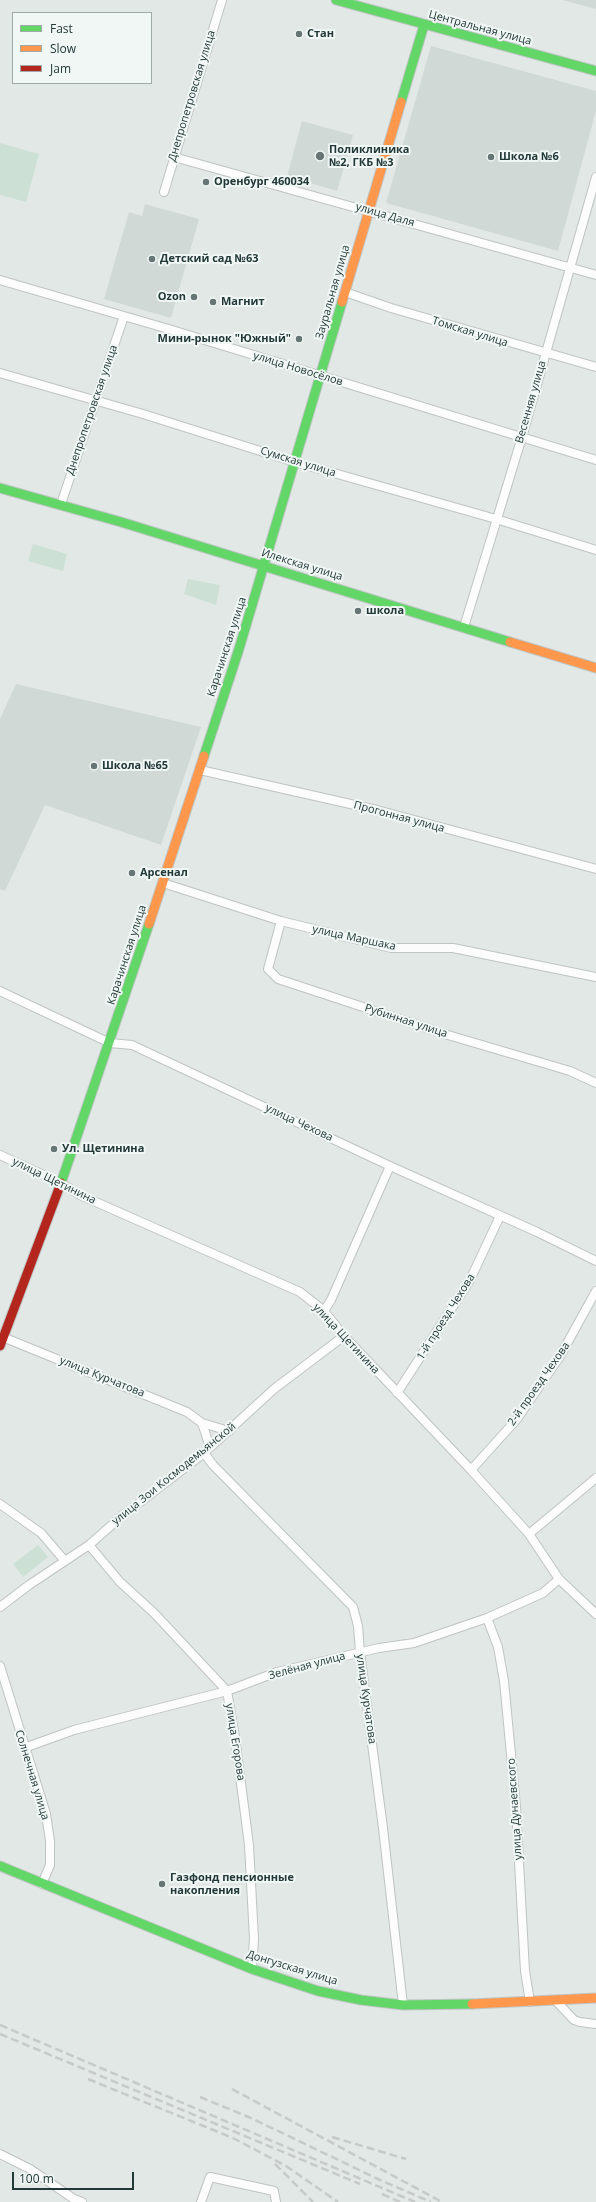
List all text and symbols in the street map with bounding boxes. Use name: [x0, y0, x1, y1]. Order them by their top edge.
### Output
street label: Центральная улица: [427, 8, 533, 48]
legend: [12, 12, 152, 84]
text: Fast: [50, 20, 73, 37]
place label: Стан: [307, 27, 334, 41]
street label: Днепропетровская улица: [166, 29, 218, 163]
marker: Стан: [294, 29, 304, 39]
text: Slow: [50, 40, 76, 57]
text: Jam: [50, 60, 71, 77]
place label: Поликлиника №2, ГКБ №3: [329, 143, 410, 169]
marker: Поликлиника №2, ГКБ №3: [314, 150, 326, 162]
place label: Школа №6: [499, 150, 559, 164]
marker: Школа №6: [486, 152, 496, 162]
place label: Оренбург 460034: [214, 175, 309, 189]
marker: Оренбург 460034: [201, 177, 211, 187]
street label: улица Даля: [354, 200, 416, 230]
street label: Зауральная улица: [313, 243, 353, 341]
place label: Детский сад №63: [160, 252, 259, 266]
marker: Детский сад №63: [147, 254, 157, 264]
place label: Ozon: [158, 290, 186, 304]
marker: Ozon: [189, 292, 199, 302]
place label: Магнит: [221, 295, 265, 309]
marker: Магнит: [208, 297, 218, 307]
street label: Томская улица: [431, 314, 509, 350]
place label: Мини-рынок "Южный": [158, 332, 291, 346]
marker: Мини-рынок "Южный": [294, 334, 304, 344]
street label: Днепропетровская улица: [64, 343, 120, 477]
street label: улица Новосёлов: [252, 349, 344, 389]
street label: Весенняя улица: [513, 359, 549, 445]
street label: Сумская улица: [259, 444, 337, 480]
street label: Илекская улица: [260, 546, 344, 584]
street label: Карачинская улица: [205, 595, 249, 699]
place label: школа: [366, 604, 404, 618]
marker: школа: [353, 606, 363, 616]
place label: Школа №65: [102, 759, 168, 773]
marker: Школа №65: [89, 761, 99, 771]
street label: Прогонная улица: [352, 799, 446, 835]
place label: Арсенал: [140, 866, 188, 880]
marker: Арсенал: [127, 868, 137, 878]
street label: Карачинская улица: [105, 903, 149, 1007]
street label: улица Маршака: [311, 923, 397, 953]
street label: Рубинная улица: [363, 1001, 449, 1041]
street label: улица Чехова: [263, 1102, 335, 1144]
place label: Ул. Щетинина: [62, 1142, 144, 1156]
marker: Ул. Щетинина: [49, 1144, 59, 1154]
street label: улица Щетинина: [10, 1155, 98, 1207]
street label: 1-й проезд Чехова: [414, 1271, 478, 1363]
street label: улица Щетинина: [310, 1301, 382, 1377]
street label: 2-й проезд Чехова: [505, 1340, 573, 1428]
street label: улица Курчатова: [58, 1354, 146, 1400]
street label: улица Зои Космодемьянской: [109, 1420, 239, 1528]
street label: Зелёная улица: [267, 1649, 347, 1683]
street label: улица Курчатова: [353, 1653, 379, 1745]
street label: улица Егорова: [222, 1702, 248, 1782]
street label: Солнечная улица: [12, 1728, 52, 1822]
street label: улица Дунаевского: [505, 1758, 525, 1860]
place label: Газфонд пенсионные накопления: [170, 1871, 294, 1897]
marker: Газфонд пенсионные накопления: [157, 1879, 167, 1889]
street label: Донгузская улица: [245, 1948, 339, 1988]
scale bar: [14, 2164, 136, 2190]
text: 100 m: [19, 2170, 54, 2187]

